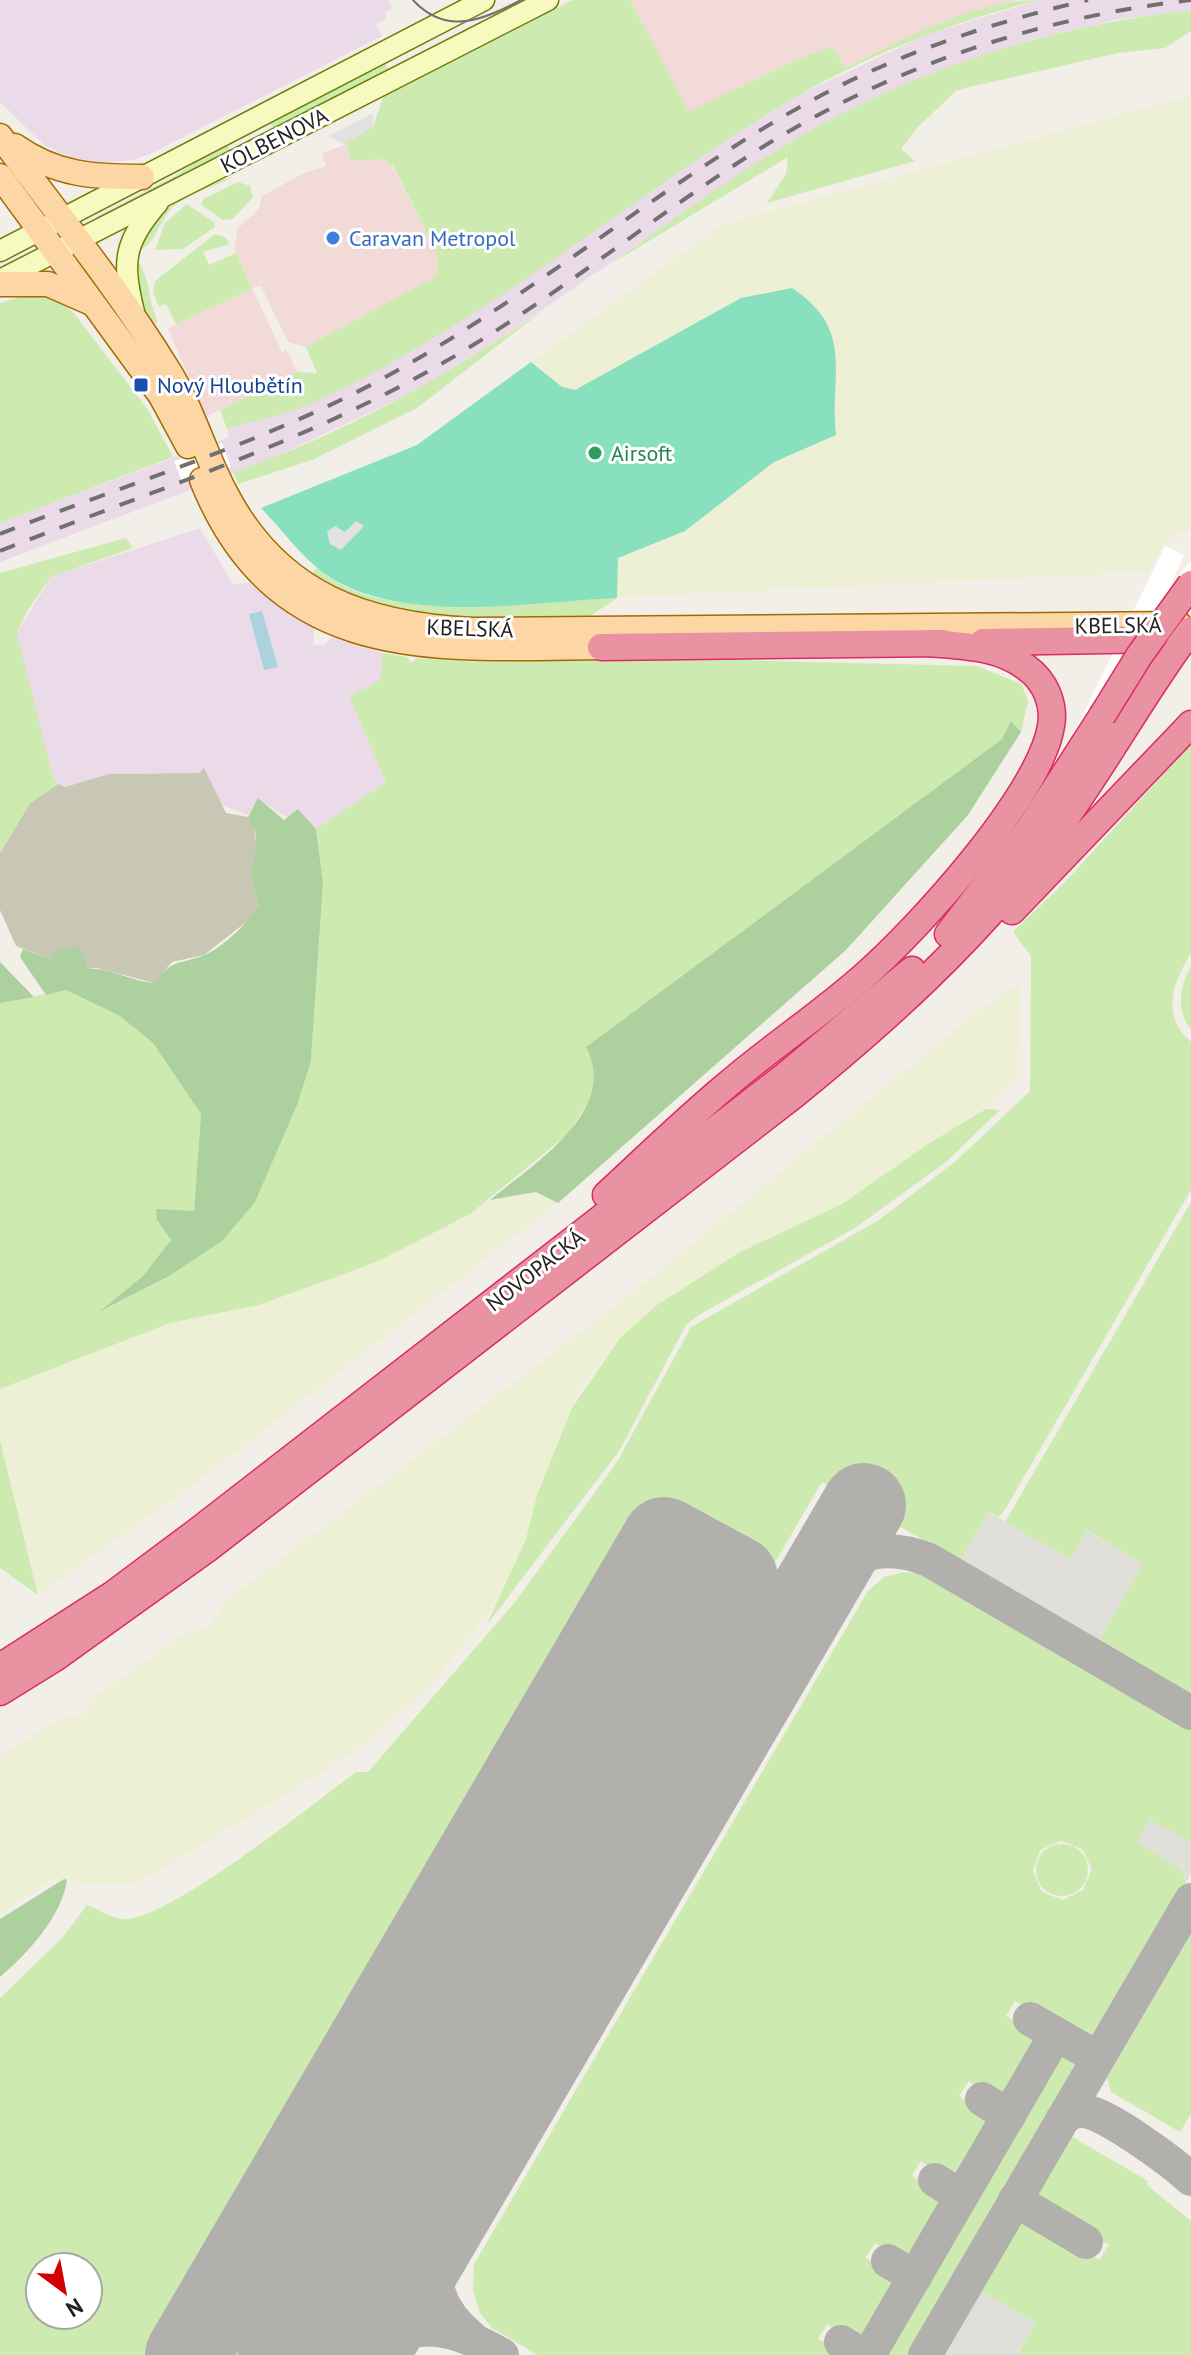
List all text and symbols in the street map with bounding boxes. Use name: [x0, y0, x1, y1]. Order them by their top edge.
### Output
street label: KOLBENOVA: [215, 101, 333, 179]
place label: Caravan Metropol: [349, 224, 516, 252]
marker: Caravan Metropol: [324, 229, 342, 247]
place label: Nový Hloubětín: [157, 371, 303, 399]
marker: Nový Hloubětín: [132, 376, 150, 394]
place label: Airsoft: [611, 439, 673, 467]
marker: Airsoft: [586, 444, 604, 462]
street label: KBELSKÁ: [1074, 610, 1162, 640]
street label: KBELSKÁ: [426, 612, 514, 644]
street label: NOVOPACKÁ: [480, 1223, 590, 1317]
north arrow: [24, 2251, 104, 2331]
text: N: [61, 2292, 88, 2324]

